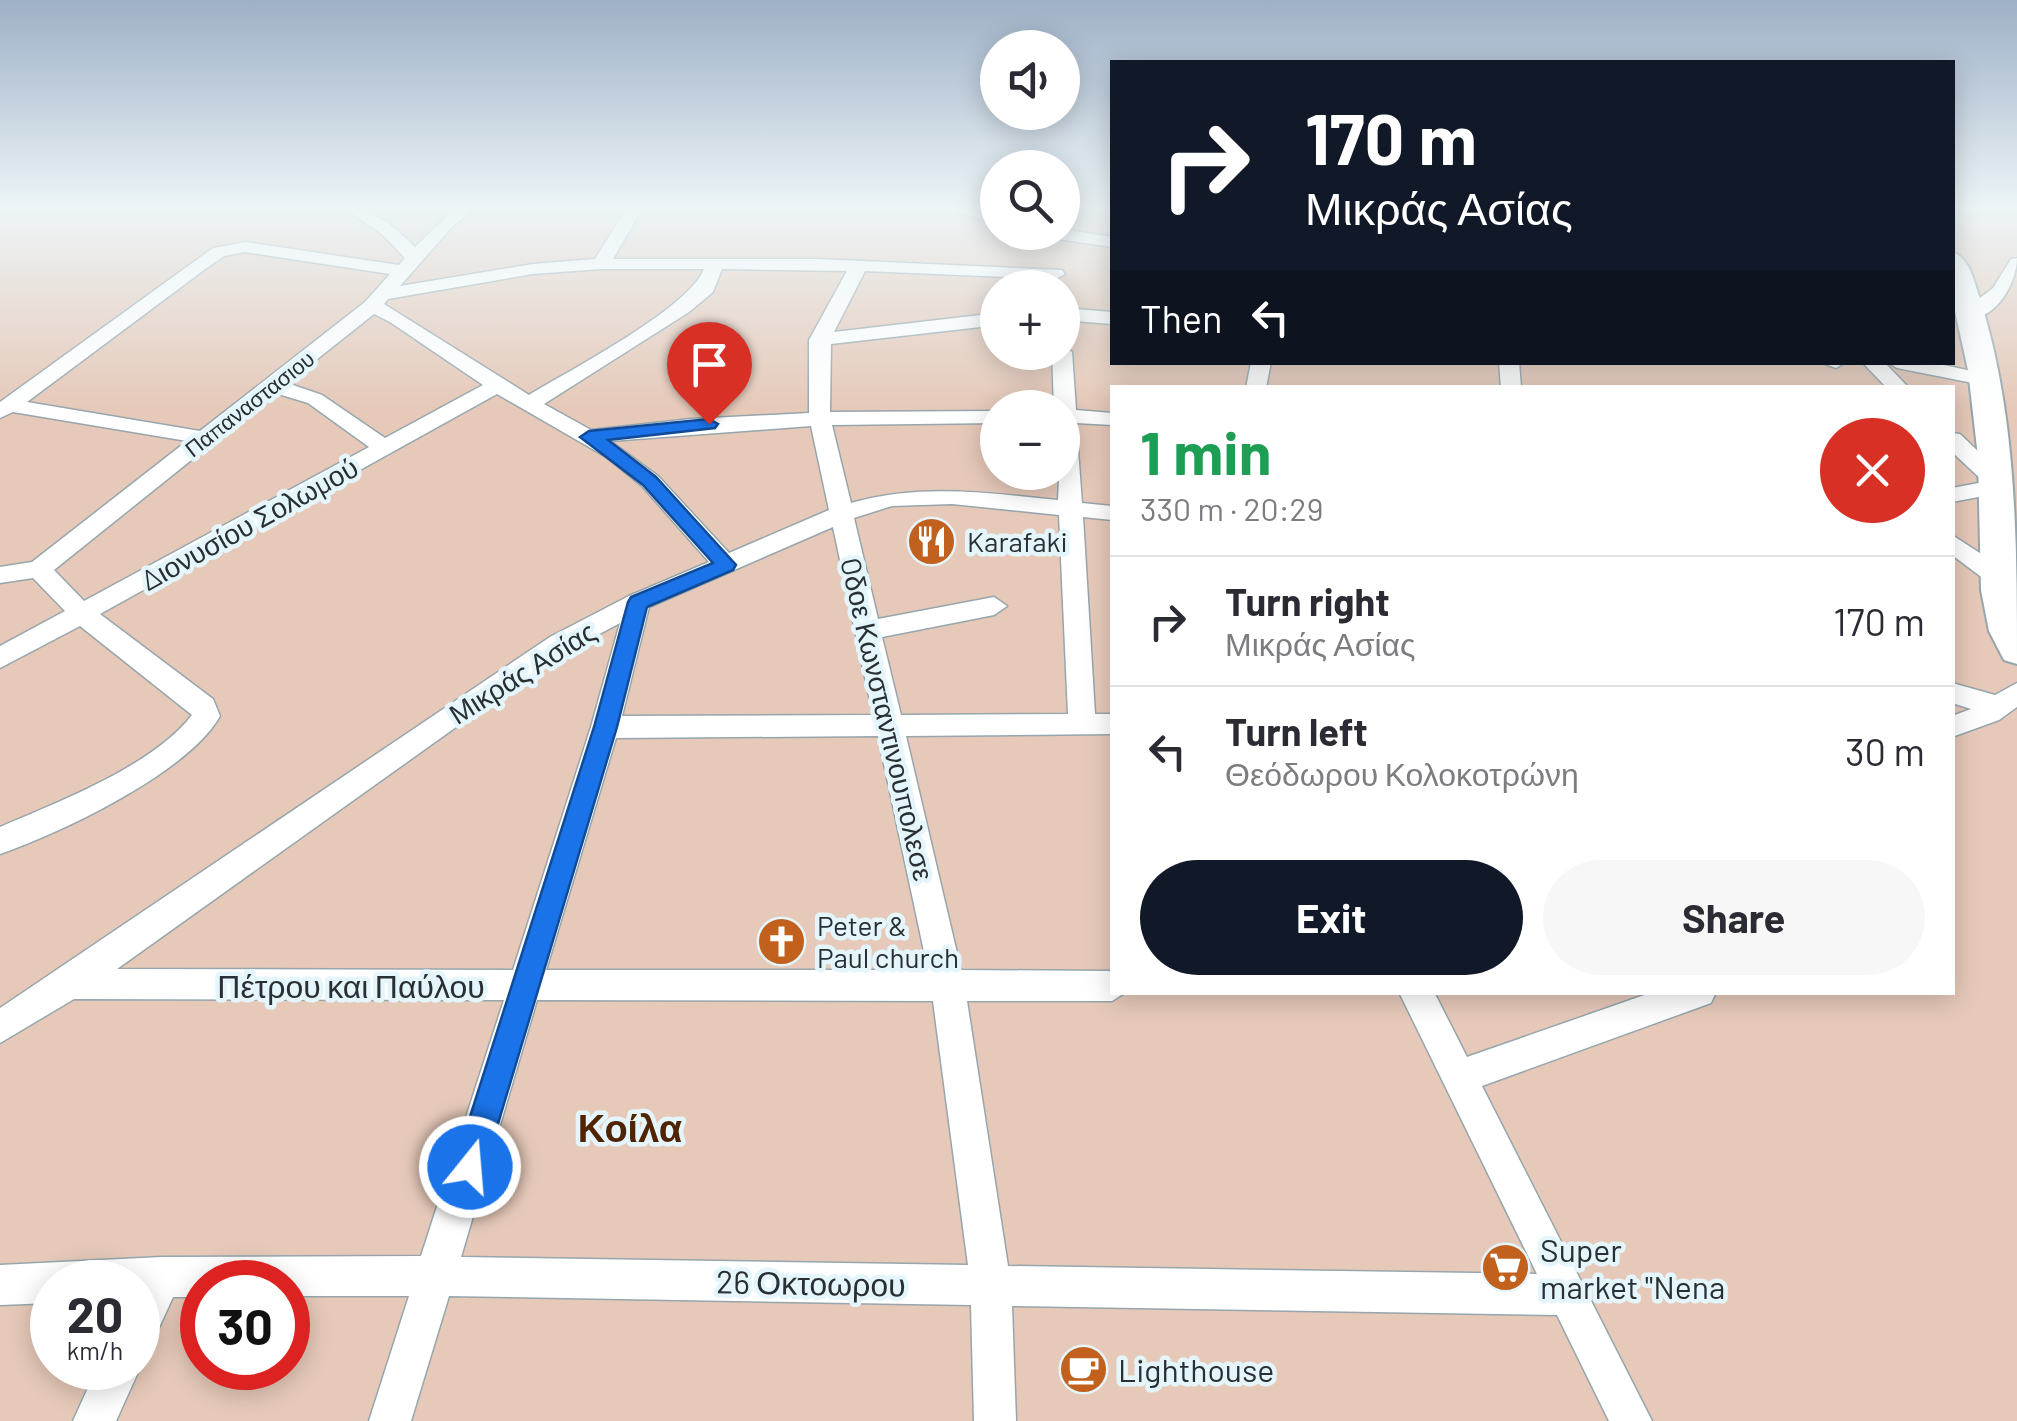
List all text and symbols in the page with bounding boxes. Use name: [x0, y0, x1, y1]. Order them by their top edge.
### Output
map controls: [980, 30, 1080, 490]
button: sound: [980, 30, 1080, 130]
text: 170 m: [1305, 95, 1477, 179]
icon: right: [1140, 100, 1270, 230]
button: search: [980, 150, 1080, 250]
text: Μικράς Ασίας: [1305, 180, 1573, 234]
button: +: [980, 270, 1080, 370]
icon: left: [1243, 290, 1298, 345]
text: Then: [1140, 295, 1223, 341]
pin: [667, 322, 752, 425]
icon: arrive: [682, 337, 737, 392]
street label: Παπαναστασιου: [179, 345, 319, 461]
button: −: [980, 390, 1080, 490]
text: 1 min: [1140, 415, 1271, 487]
button: close: [1820, 418, 1925, 523]
street label: Διονυσίου Σολωμού: [135, 449, 363, 597]
text: 330 m · 20:29: [1140, 489, 1323, 527]
restaurant icon: Karafaki: [906, 515, 958, 567]
place label: Karafaki: [967, 524, 1068, 558]
street label: Oδοε Κωνσταντινουπολεσε: [834, 554, 942, 884]
text: Turn right: [1225, 578, 1390, 624]
icon: right: [1140, 594, 1195, 649]
text: 170 m: [1833, 598, 1925, 644]
street label: Μικράς Ασίας: [442, 613, 602, 731]
text: Μικράς Ασίας: [1225, 624, 1415, 662]
text: Turn left: [1225, 708, 1368, 754]
icon: left: [1140, 724, 1195, 779]
text: 30 m: [1845, 728, 1925, 774]
text: Θεόδωρου Κολοκοτρώνη: [1225, 754, 1579, 792]
button: Exit: [1140, 860, 1523, 975]
button: Share: [1543, 860, 1925, 975]
place label: Peter & Paul church: [817, 908, 959, 974]
church icon: Peter & Paul church: [756, 915, 808, 967]
street label: Πέτρου και Παύλου: [217, 966, 485, 1005]
district label: Κοίλα: [578, 1104, 682, 1150]
position arrow: [418, 1115, 522, 1219]
place label: Super market "Nena: [1540, 1230, 1725, 1305]
supermarket icon: Super market "Nena: [1479, 1241, 1531, 1293]
speed limit sign: 30: [180, 1260, 310, 1390]
street label: 26 Οκτοωρου: [716, 1261, 906, 1304]
text: 20: [67, 1283, 123, 1343]
text: km/h: [67, 1335, 123, 1365]
cafe icon: Lighthouse: [1057, 1343, 1109, 1395]
place label: Lighthouse: [1118, 1350, 1274, 1388]

